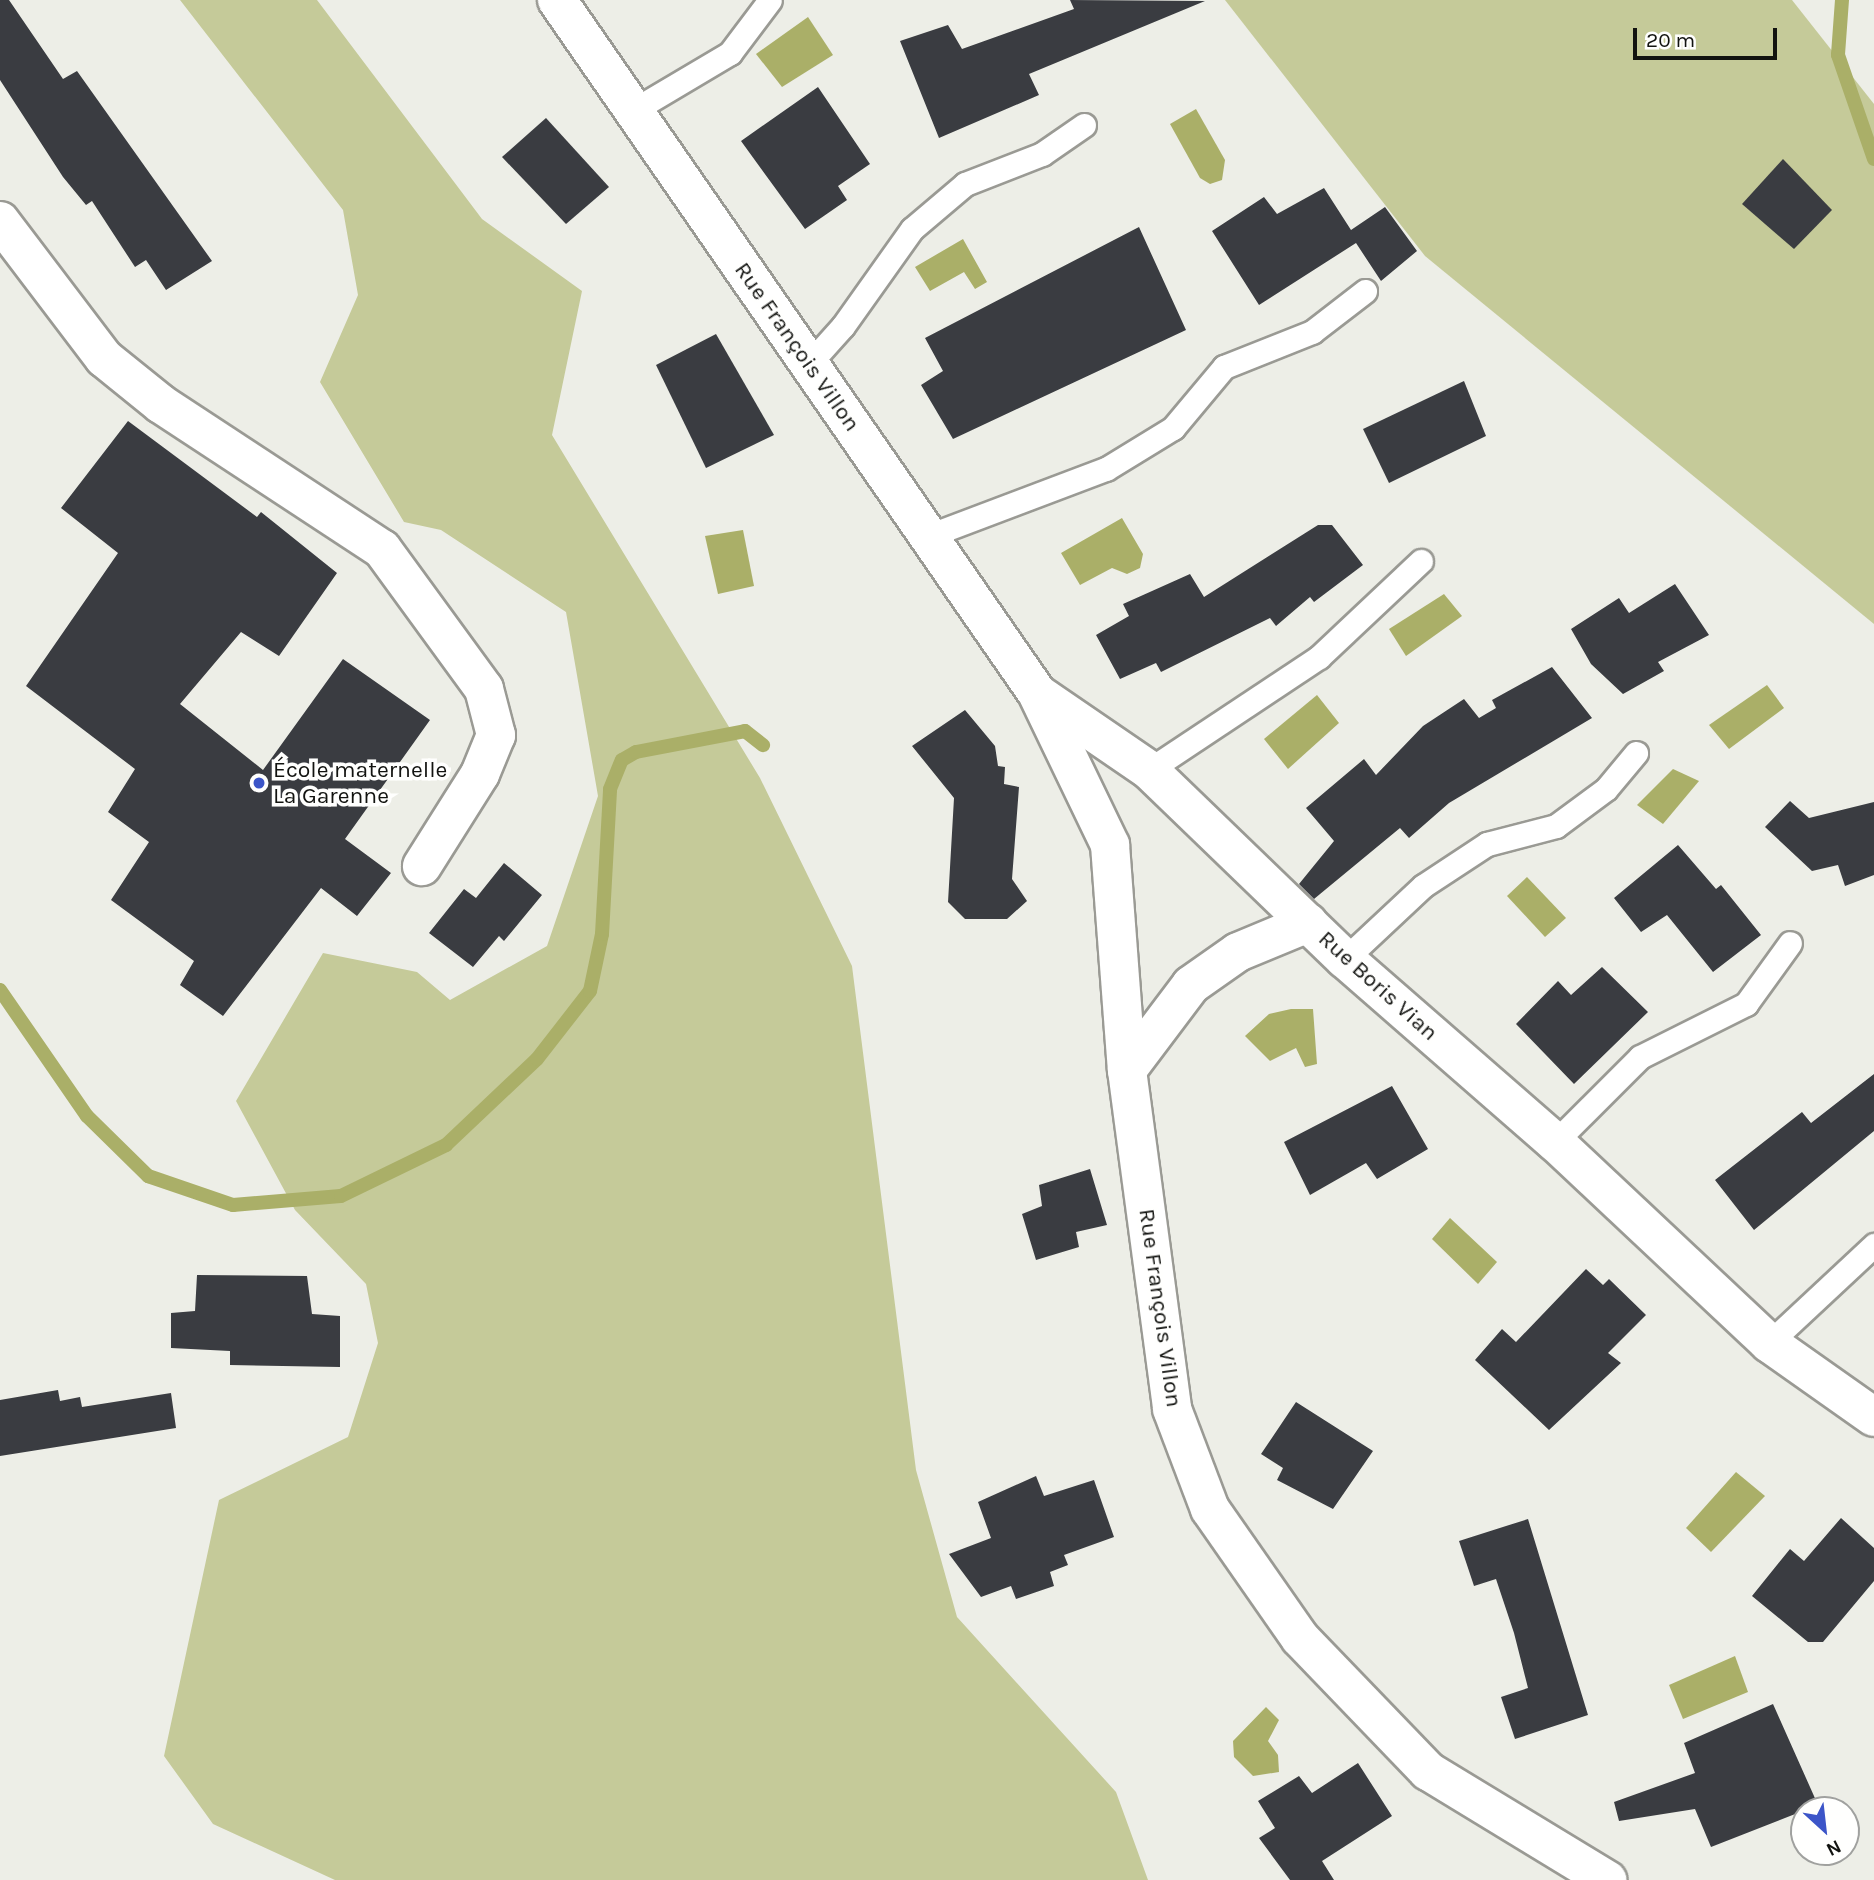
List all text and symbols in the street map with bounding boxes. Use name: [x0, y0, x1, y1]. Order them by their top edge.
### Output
scale bar: [1636, 14, 1780, 58]
text: 20 m: [1646, 28, 1695, 52]
street label: Rue François Villon: [728, 257, 866, 437]
place label: École maternelle La Garenne: [273, 756, 447, 810]
marker: École maternelle La Garenne: [251, 775, 267, 791]
street label: Rue Boris Vian: [1313, 925, 1443, 1047]
street label: Rue François Villon: [1132, 1207, 1188, 1409]
north arrow: [1790, 1796, 1860, 1866]
text: N: [1823, 1835, 1845, 1861]

